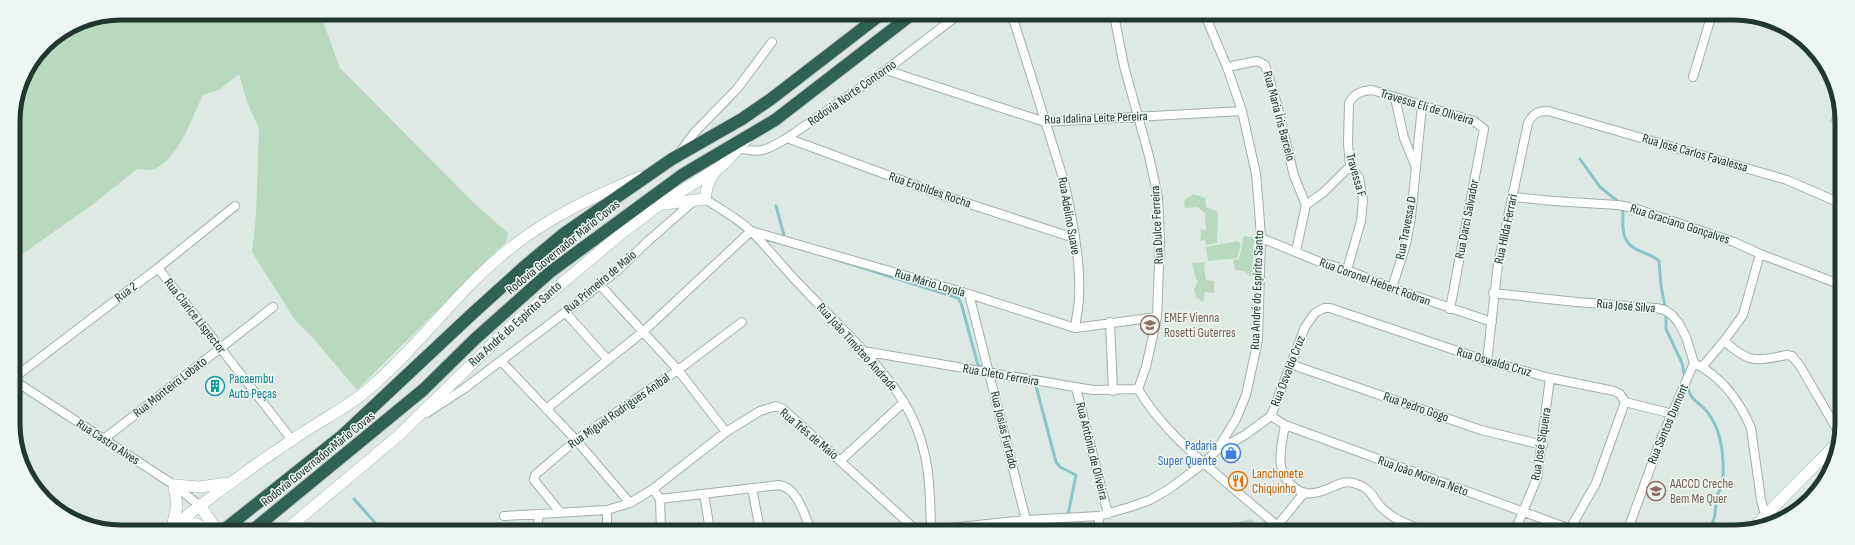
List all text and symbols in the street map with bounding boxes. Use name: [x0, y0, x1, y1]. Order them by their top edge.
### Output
street label: Rodovia Norte Contorno: [805, 56, 899, 130]
street label: Rua Maria Íris Barcelo: [1259, 69, 1299, 163]
street label: Travessa Eli de Oliveira: [1378, 85, 1476, 129]
street label: Rua Idalina Leite Pereira: [1044, 108, 1148, 128]
street label: Rua José Carlos Favalessa: [1640, 130, 1750, 176]
street label: Travessa F: [1342, 152, 1370, 198]
street label: Rua Erotildes Rocha: [887, 168, 973, 212]
street label: Rua Adelino Suave: [1054, 176, 1084, 256]
street label: Rua Darci Salvador: [1451, 178, 1483, 260]
street label: Rua Dulce Ferreira: [1147, 185, 1167, 265]
street label: Rua Hilda Ferrari: [1491, 193, 1521, 265]
street label: Rua Travessa D: [1392, 195, 1420, 261]
street label: Rodovia Governador Mário Covas: [503, 196, 623, 298]
street label: Rua Graciano Gonçalves: [1628, 200, 1732, 248]
street label: Rua André do Espírito Santo: [1247, 230, 1267, 350]
street label: Rua Primeiro de Maio: [560, 247, 640, 317]
street label: Rua Coronel Hebert Robran: [1317, 254, 1433, 310]
street label: Rua Mário Loyola: [893, 265, 967, 301]
street label: Rua Clarice Lispector: [161, 275, 230, 357]
street label: Rua 2: [112, 278, 140, 306]
street label: Rua André do Espírito Santo: [465, 278, 565, 370]
street label: Rua José Silva: [1596, 295, 1656, 317]
street label: Rua João Timóteo Andrade: [813, 300, 901, 394]
place label: EMEF Vienna Rosetti Guterres: [1164, 310, 1236, 341]
school or university icon: EMEF Vienna Rosetti Guterres: [1139, 314, 1161, 336]
street label: Rua Osvaldo Cruz: [1267, 333, 1309, 409]
street label: Rua Oswaldo Cruz: [1455, 344, 1534, 380]
street label: Rua Monteiro Lobato: [130, 353, 210, 421]
street label: Rua Cleto Ferreira: [962, 360, 1040, 390]
street label: Rua Miguel Rodrigues Aníbal: [565, 370, 673, 452]
place label: Pacaembu Auto Peças: [228, 371, 277, 402]
building icon: Pacaembu Auto Peças: [204, 375, 226, 397]
street label: Rua Santos Dumont: [1644, 381, 1692, 467]
street label: Rua Pedro Gogo: [1381, 388, 1451, 426]
street label: Rua Josias Furtado: [987, 390, 1021, 470]
street label: Rua Antônio de Oliveira: [1072, 401, 1112, 501]
street label: Rua Três de Maio: [776, 405, 842, 463]
street label: Rua José Siqueira: [1527, 406, 1555, 482]
street label: Rodovia Governador Mário Covas: [258, 408, 378, 510]
street label: Rua Castro Alves: [73, 416, 143, 469]
place label: Padaria Super Quente: [1158, 438, 1217, 469]
shop icon: Padaria Super Quente: [1220, 442, 1242, 464]
street label: Rua João Moreira Neto: [1376, 452, 1470, 500]
place label: Lanchonete Chiquinho: [1252, 466, 1303, 497]
restaurant icon: Lanchonete Chiquinho: [1227, 470, 1249, 492]
place label: AACCD Creche Bem Me Quer: [1669, 476, 1733, 507]
school or university icon: AACCD Creche Bem Me Quer: [1645, 480, 1667, 502]

